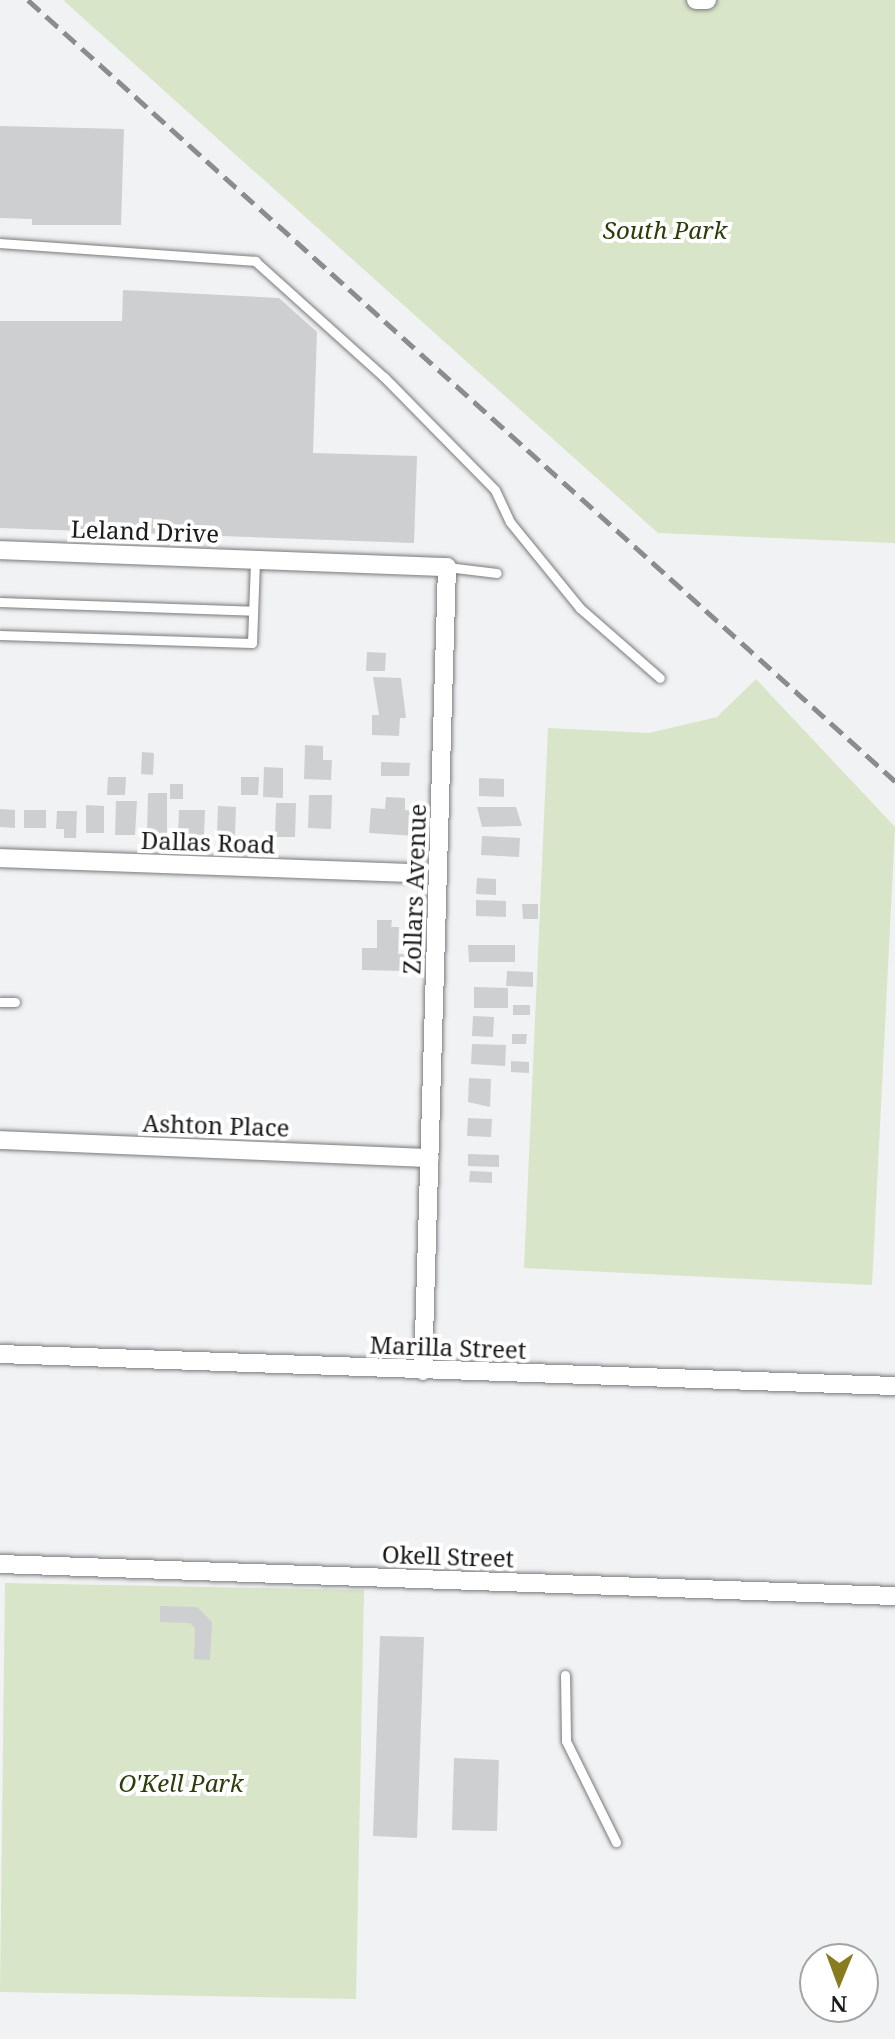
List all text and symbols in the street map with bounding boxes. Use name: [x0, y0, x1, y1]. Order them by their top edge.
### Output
park label: South Park: [603, 216, 727, 244]
street label: Leland Drive: [70, 514, 220, 548]
street label: Zollars Avenue: [397, 803, 431, 975]
street label: Dallas Road: [140, 825, 276, 859]
street label: Ashton Place: [142, 1108, 290, 1142]
street label: Marilla Street: [369, 1330, 527, 1364]
street label: Okell Street: [381, 1539, 515, 1573]
park label: O'Kell Park: [118, 1769, 244, 1797]
north arrow: [799, 1943, 879, 2023]
text: N: [830, 1990, 848, 2020]

